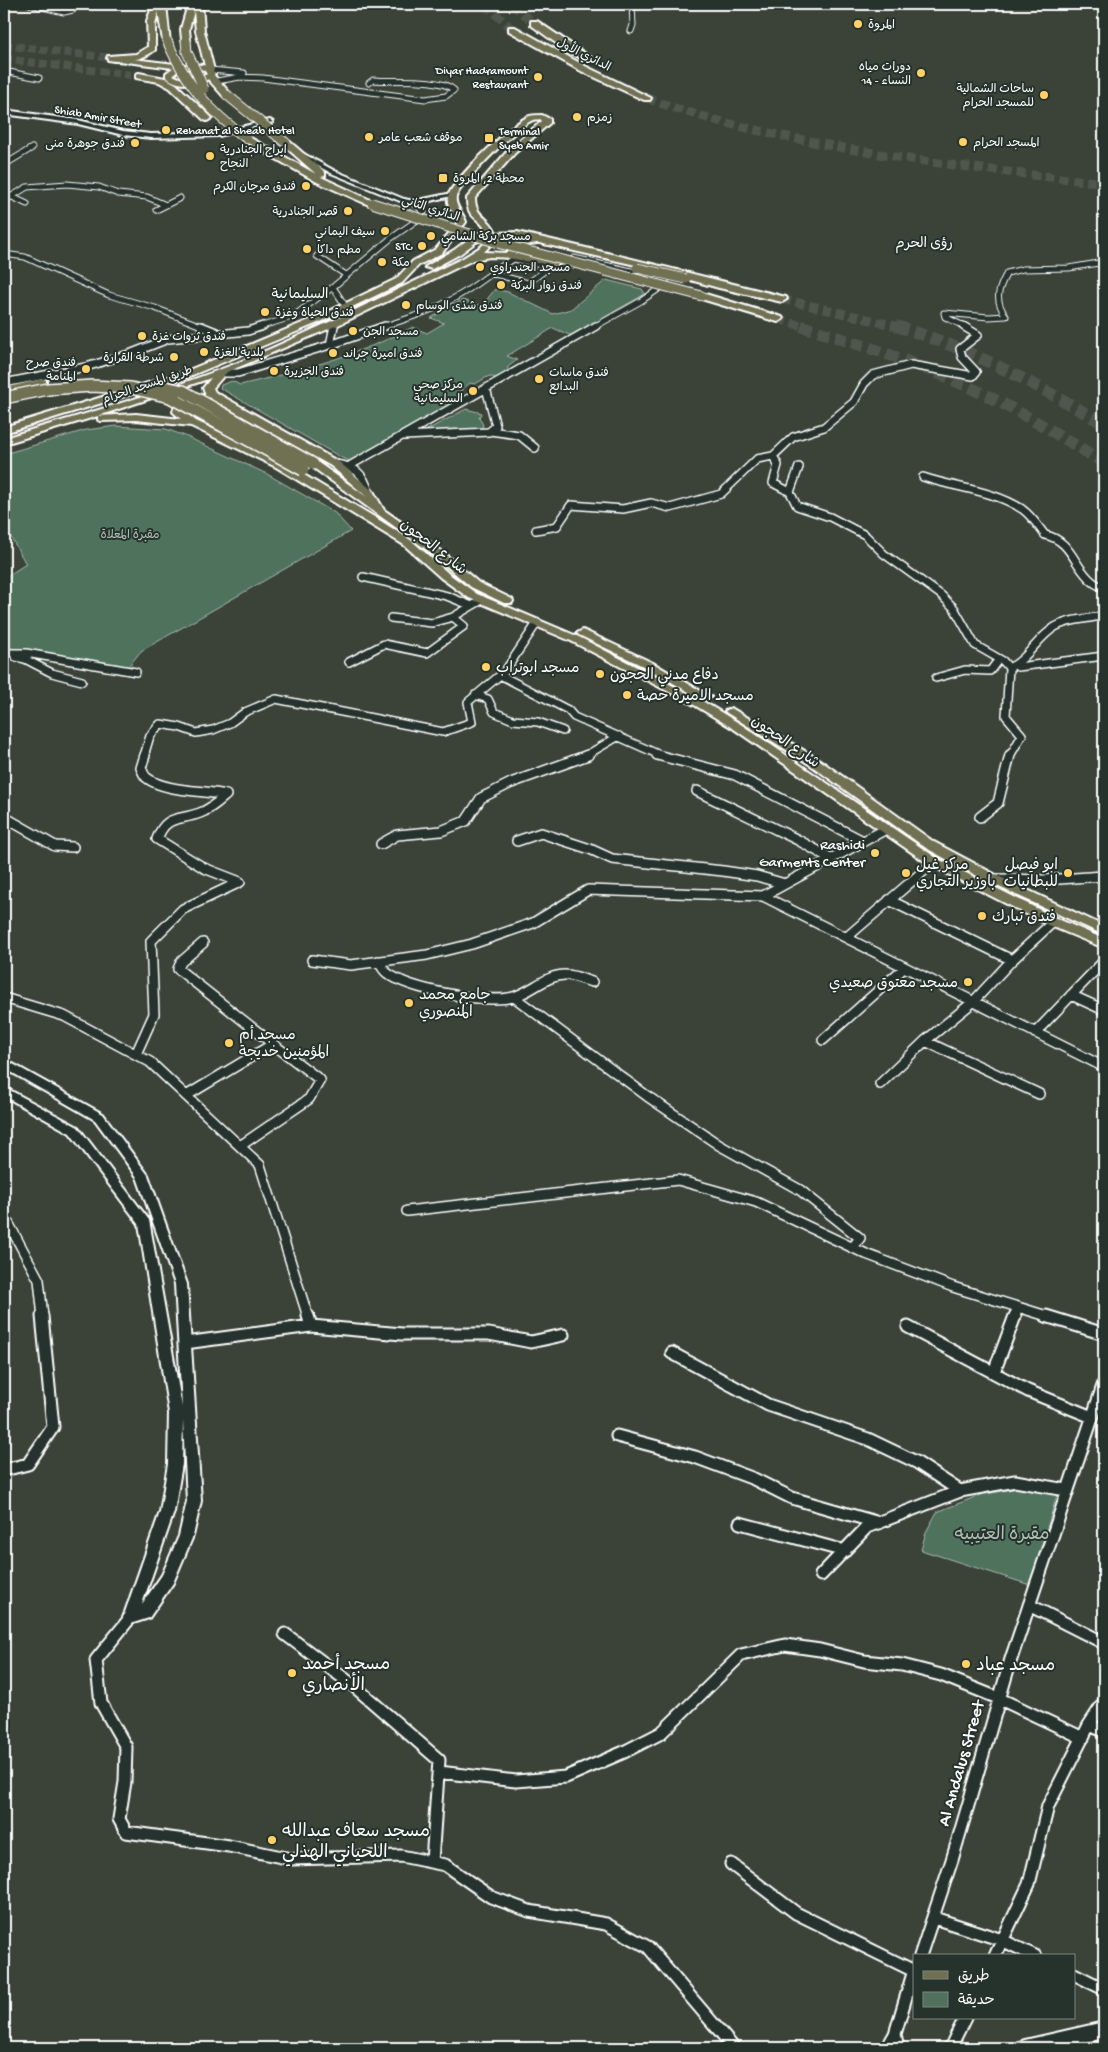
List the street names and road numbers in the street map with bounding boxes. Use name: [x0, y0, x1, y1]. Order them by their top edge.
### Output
street label: الدائري الأول: [554, 33, 614, 75]
street label: Shiab Amir Street: [53, 103, 143, 133]
street label: الدائري الثاني: [399, 194, 461, 228]
street label: طريق المسجد الحرام: [101, 364, 195, 408]
street label: شارع الحجون: [396, 516, 470, 579]
street label: شارع الحجون: [747, 712, 823, 773]
street label: Al Andalus Street: [934, 1697, 991, 1829]

